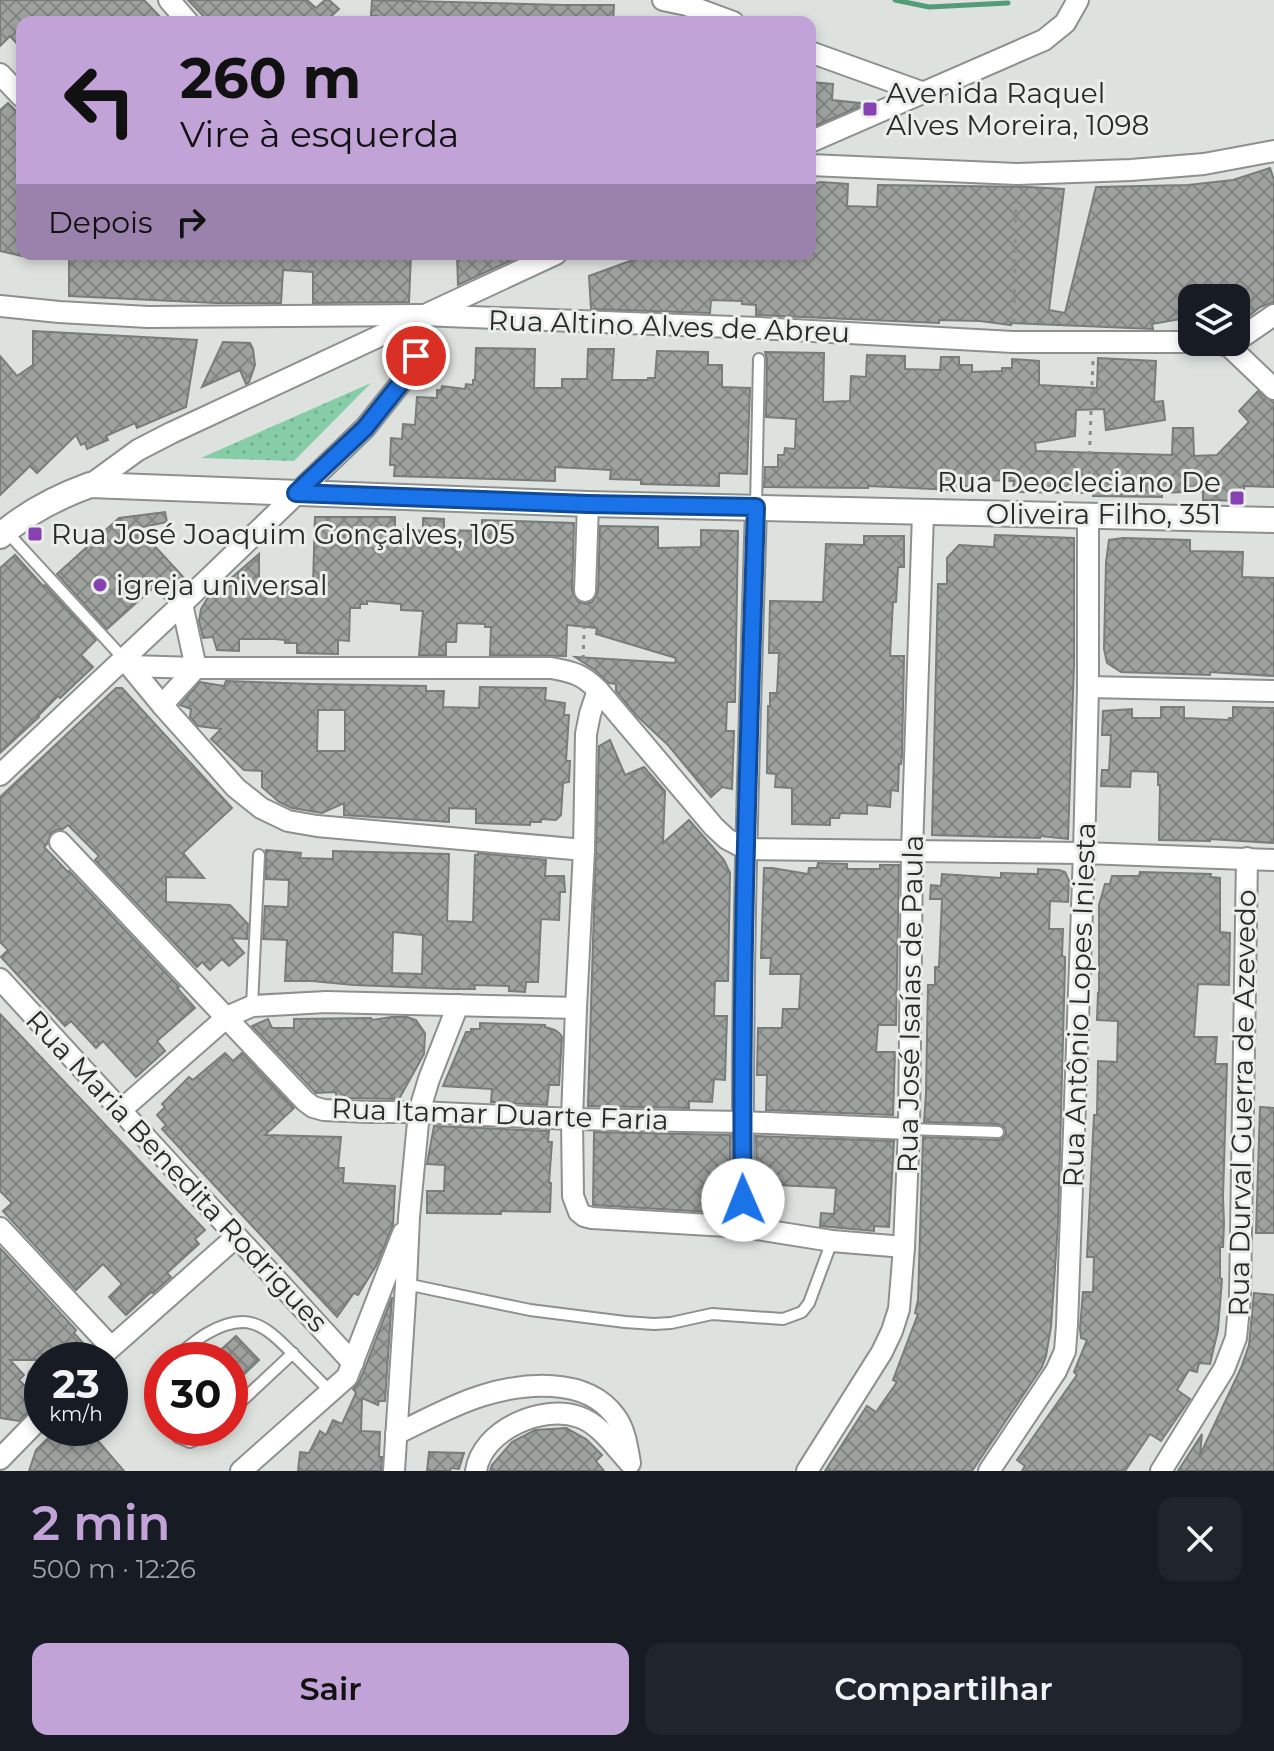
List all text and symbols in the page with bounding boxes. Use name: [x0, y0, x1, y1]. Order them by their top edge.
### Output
text: 260 m: [180, 44, 361, 112]
icon: left: [48, 48, 152, 152]
place label: Avenida Raquel Alves Moreira, 1098: [886, 76, 1149, 142]
marker: Avenida Raquel Alves Moreira, 1098: [861, 100, 879, 118]
text: Vire à esquerda: [180, 112, 459, 156]
icon: right: [169, 200, 213, 244]
text: Depois: [48, 204, 153, 241]
map controls: [1178, 284, 1250, 356]
button: layers: [1178, 284, 1250, 356]
street label: Rua Altino Alves de Abreu: [487, 303, 851, 349]
pin: [382, 322, 450, 390]
icon: arrive: [394, 334, 438, 378]
place label: Rua Deocleciano De Oliveira Filho, 351: [937, 465, 1221, 531]
marker: Rua Deocleciano De Oliveira Filho, 351: [1228, 489, 1246, 507]
place label: Rua José Joaquim Gonçalves, 105: [51, 517, 515, 551]
marker: Rua José Joaquim Gonçalves, 105: [26, 525, 44, 543]
place label: igreja universal: [116, 568, 328, 602]
marker: igreja universal: [91, 576, 109, 594]
street label: Rua Antônio Lopes Iniesta: [1056, 822, 1102, 1188]
street label: Rua José Isaías de Paula: [890, 835, 930, 1173]
street label: Rua Durval Guerra de Azevedo: [1221, 889, 1263, 1317]
street label: Rua Maria Benedita Rodrigues: [19, 1003, 335, 1339]
street label: Rua Itamar Duarte Faria: [331, 1091, 669, 1137]
position arrow: [701, 1158, 785, 1242]
speed limit sign: 30: [144, 1342, 248, 1446]
text: 23: [52, 1359, 100, 1408]
text: km/h: [49, 1402, 103, 1426]
text: 2 min: [32, 1494, 170, 1552]
button: close: [1158, 1497, 1242, 1581]
text: 500 m · 12:26: [32, 1553, 196, 1585]
button: Sair: [32, 1643, 629, 1735]
button: Compartilhar: [645, 1643, 1242, 1735]

